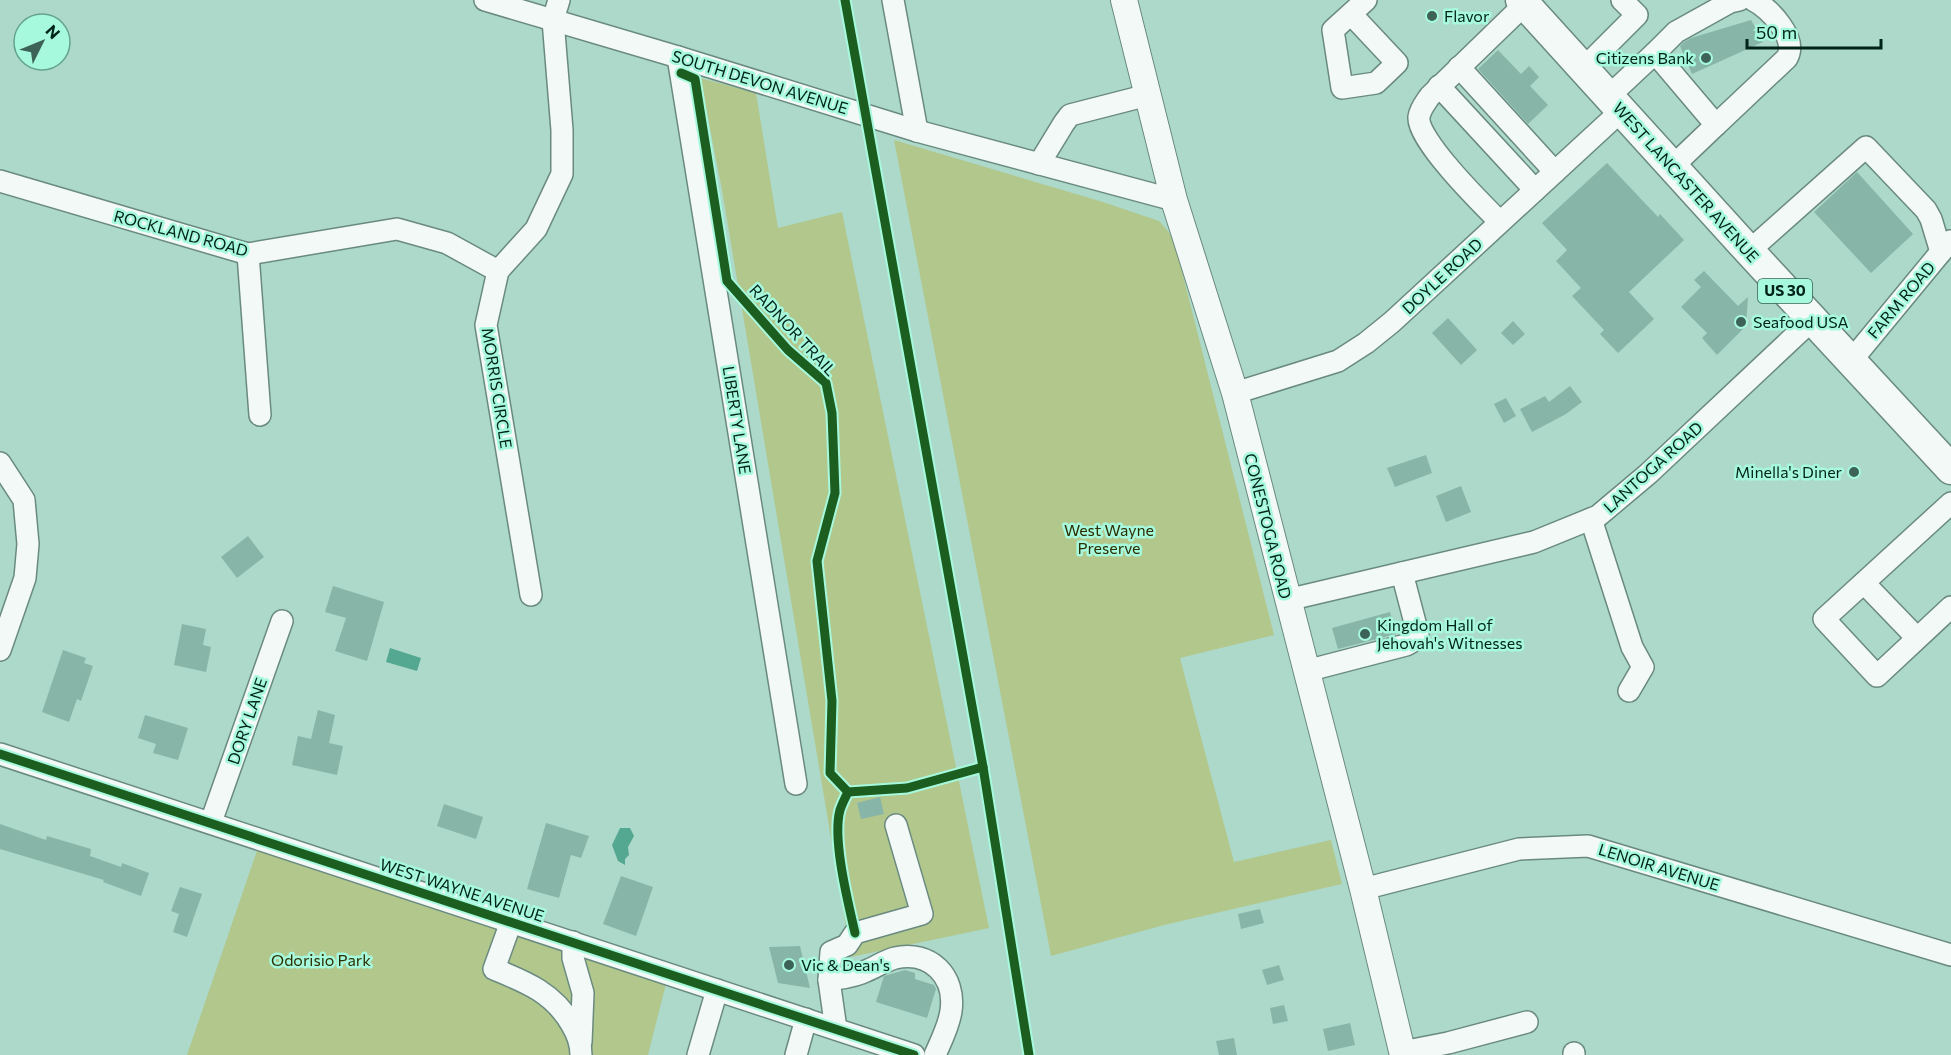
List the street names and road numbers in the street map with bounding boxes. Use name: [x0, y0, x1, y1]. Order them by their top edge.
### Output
street label: SOUTH DEVON AVENUE: [670, 46, 851, 117]
street label: WEST LANCASTER AVENUE: [1609, 98, 1763, 266]
street label: ROCKLAND ROAD: [112, 205, 250, 260]
street label: DOYLE ROAD: [1398, 234, 1486, 317]
street label: FARM ROAD: [1863, 257, 1938, 342]
road number: US 30: [1758, 279, 1812, 303]
street label: RADNOR TRAIL: [746, 280, 841, 379]
street label: MORRIS CIRCLE: [479, 326, 516, 450]
street label: LIBERTY LANE: [720, 364, 755, 475]
street label: LANTOGA ROAD: [1599, 417, 1706, 516]
street label: CONESTOGA ROAD: [1241, 451, 1296, 601]
street label: DORY LANE: [223, 675, 270, 767]
street label: LENOIR AVENUE: [1596, 839, 1722, 894]
street label: WEST WAYNE AVENUE: [378, 854, 547, 925]

